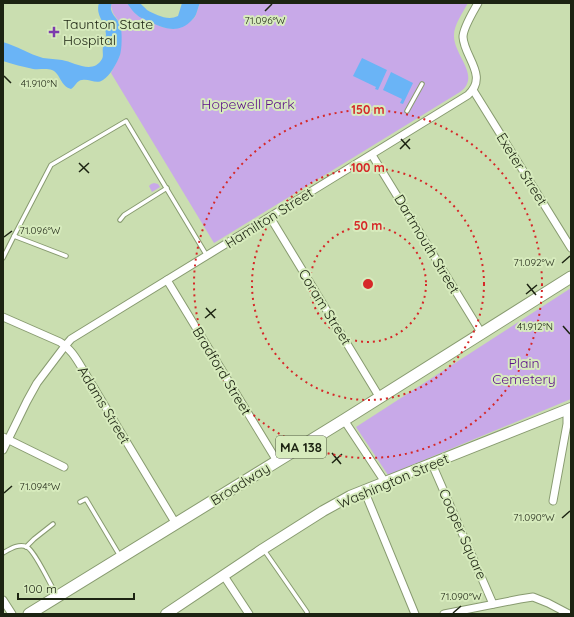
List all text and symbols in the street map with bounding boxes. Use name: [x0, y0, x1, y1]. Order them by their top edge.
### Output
text: 71.096°W: [244, 14, 286, 27]
place label: Taunton State Hospital: [63, 15, 153, 49]
marker: Taunton State Hospital: [48, 26, 60, 38]
text: 41.910°N: [21, 77, 57, 90]
park label: Hopewell Park: [201, 95, 295, 113]
text: 150 m: [351, 102, 385, 117]
street label: Exeter Street: [492, 129, 552, 209]
text: 100 m: [351, 160, 385, 175]
street label: Hamilton Street: [221, 184, 317, 252]
street label: Dartmouth Street: [390, 191, 464, 297]
text: 50 m: [354, 218, 382, 233]
text: 71.096°W: [19, 224, 61, 237]
text: 71.092°W: [513, 256, 555, 269]
street label: Coram Street: [295, 266, 356, 349]
centre of rings: [361, 277, 375, 291]
text: 41.912°N: [517, 320, 553, 333]
street label: Bradford Street: [189, 324, 256, 419]
park label: Plain Cemetery: [492, 354, 556, 388]
street label: Adams Street: [74, 363, 134, 447]
road number: MA 138: [276, 436, 326, 458]
street label: Washington Street: [334, 449, 452, 513]
street label: Broadway: [207, 459, 273, 509]
text: 71.094°W: [20, 480, 61, 493]
street label: Cooper Square: [435, 486, 491, 582]
text: 71.090°W: [513, 511, 555, 524]
scale bar: [18, 575, 134, 601]
text: 100 m: [24, 581, 57, 596]
text: 71.090°W: [440, 590, 482, 603]

